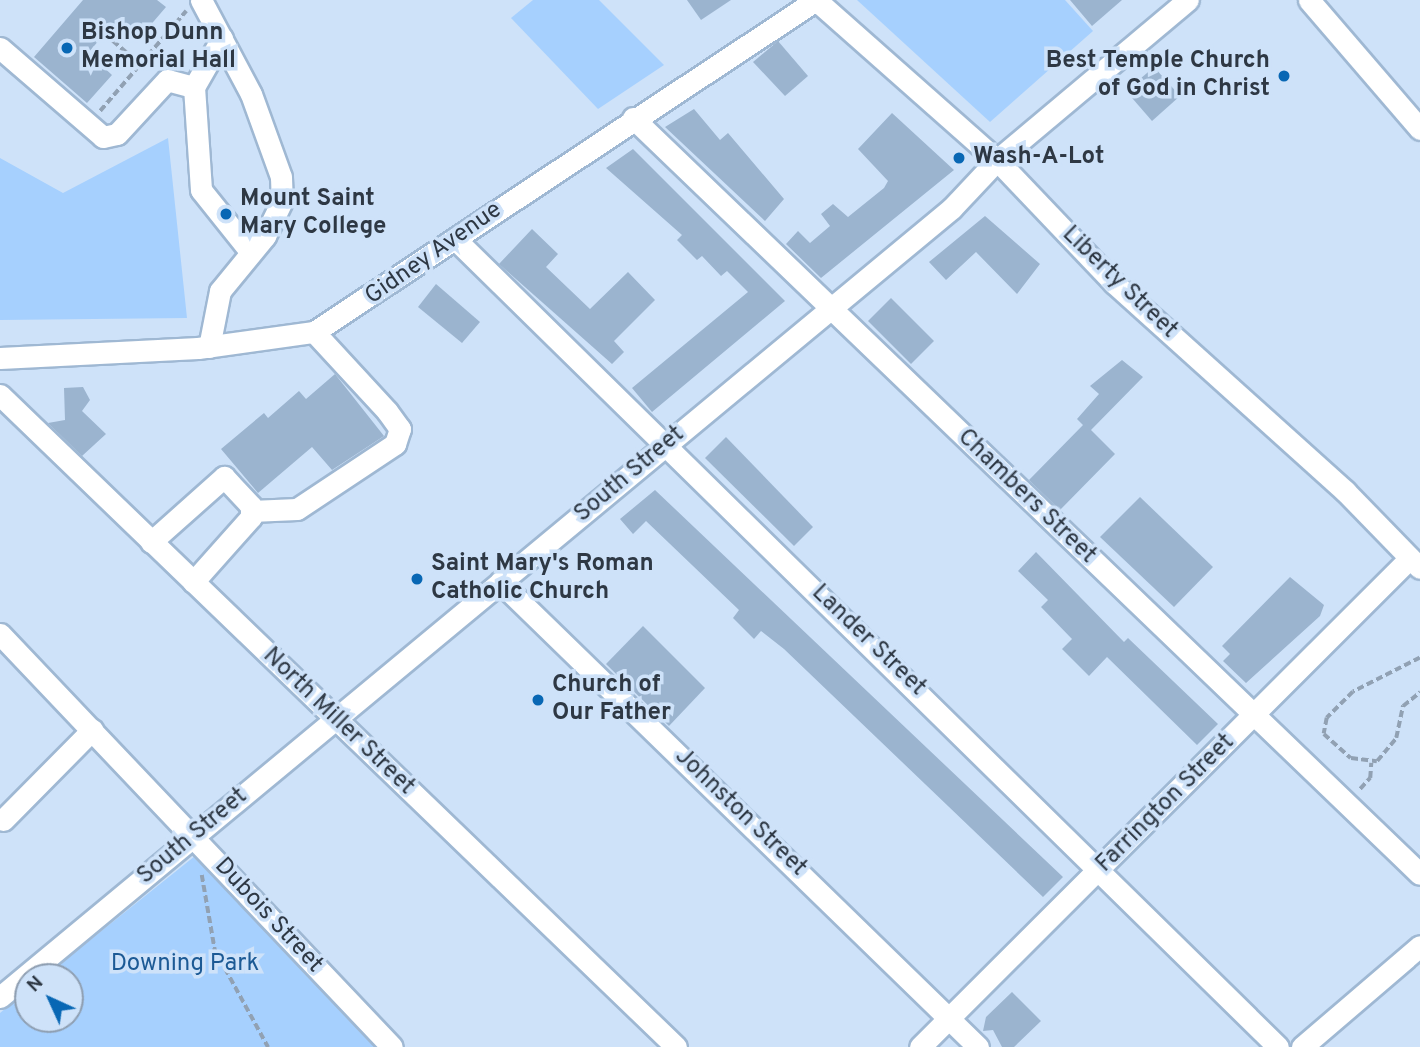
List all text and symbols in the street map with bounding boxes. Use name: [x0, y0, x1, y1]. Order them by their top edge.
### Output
place label: Bishop Dunn Memorial Hall: [81, 20, 236, 76]
marker: Bishop Dunn Memorial Hall: [59, 40, 75, 56]
place label: Best Temple Church of God in Christ: [1046, 48, 1270, 104]
marker: Best Temple Church of God in Christ: [1276, 68, 1292, 84]
place label: Wash-A-Lot: [973, 144, 1104, 172]
marker: Wash-A-Lot: [951, 150, 967, 166]
place label: Mount Saint Mary College: [240, 186, 386, 242]
street label: Gidney Avenue: [360, 196, 508, 312]
marker: Mount Saint Mary College: [218, 206, 234, 222]
street label: Liberty Street: [1055, 221, 1183, 345]
street label: South Street: [569, 421, 691, 529]
street label: Chambers Street: [951, 424, 1101, 570]
place label: Saint Mary's Roman Catholic Church: [431, 551, 654, 607]
marker: Saint Mary's Roman Catholic Church: [409, 571, 425, 587]
street label: Lander Street: [805, 579, 931, 703]
street label: North Miller Street: [256, 642, 420, 802]
place label: Church of Our Father: [552, 672, 671, 728]
marker: Church of Our Father: [530, 692, 546, 708]
street label: Farrington Street: [1091, 729, 1241, 879]
street label: Johnston Street: [668, 743, 812, 883]
street label: South Street: [132, 783, 254, 891]
street label: Dubois Street: [208, 853, 328, 979]
park label: Downing Park: [111, 951, 259, 979]
north arrow: [14, 963, 84, 1033]
text: N: [22, 971, 49, 998]

